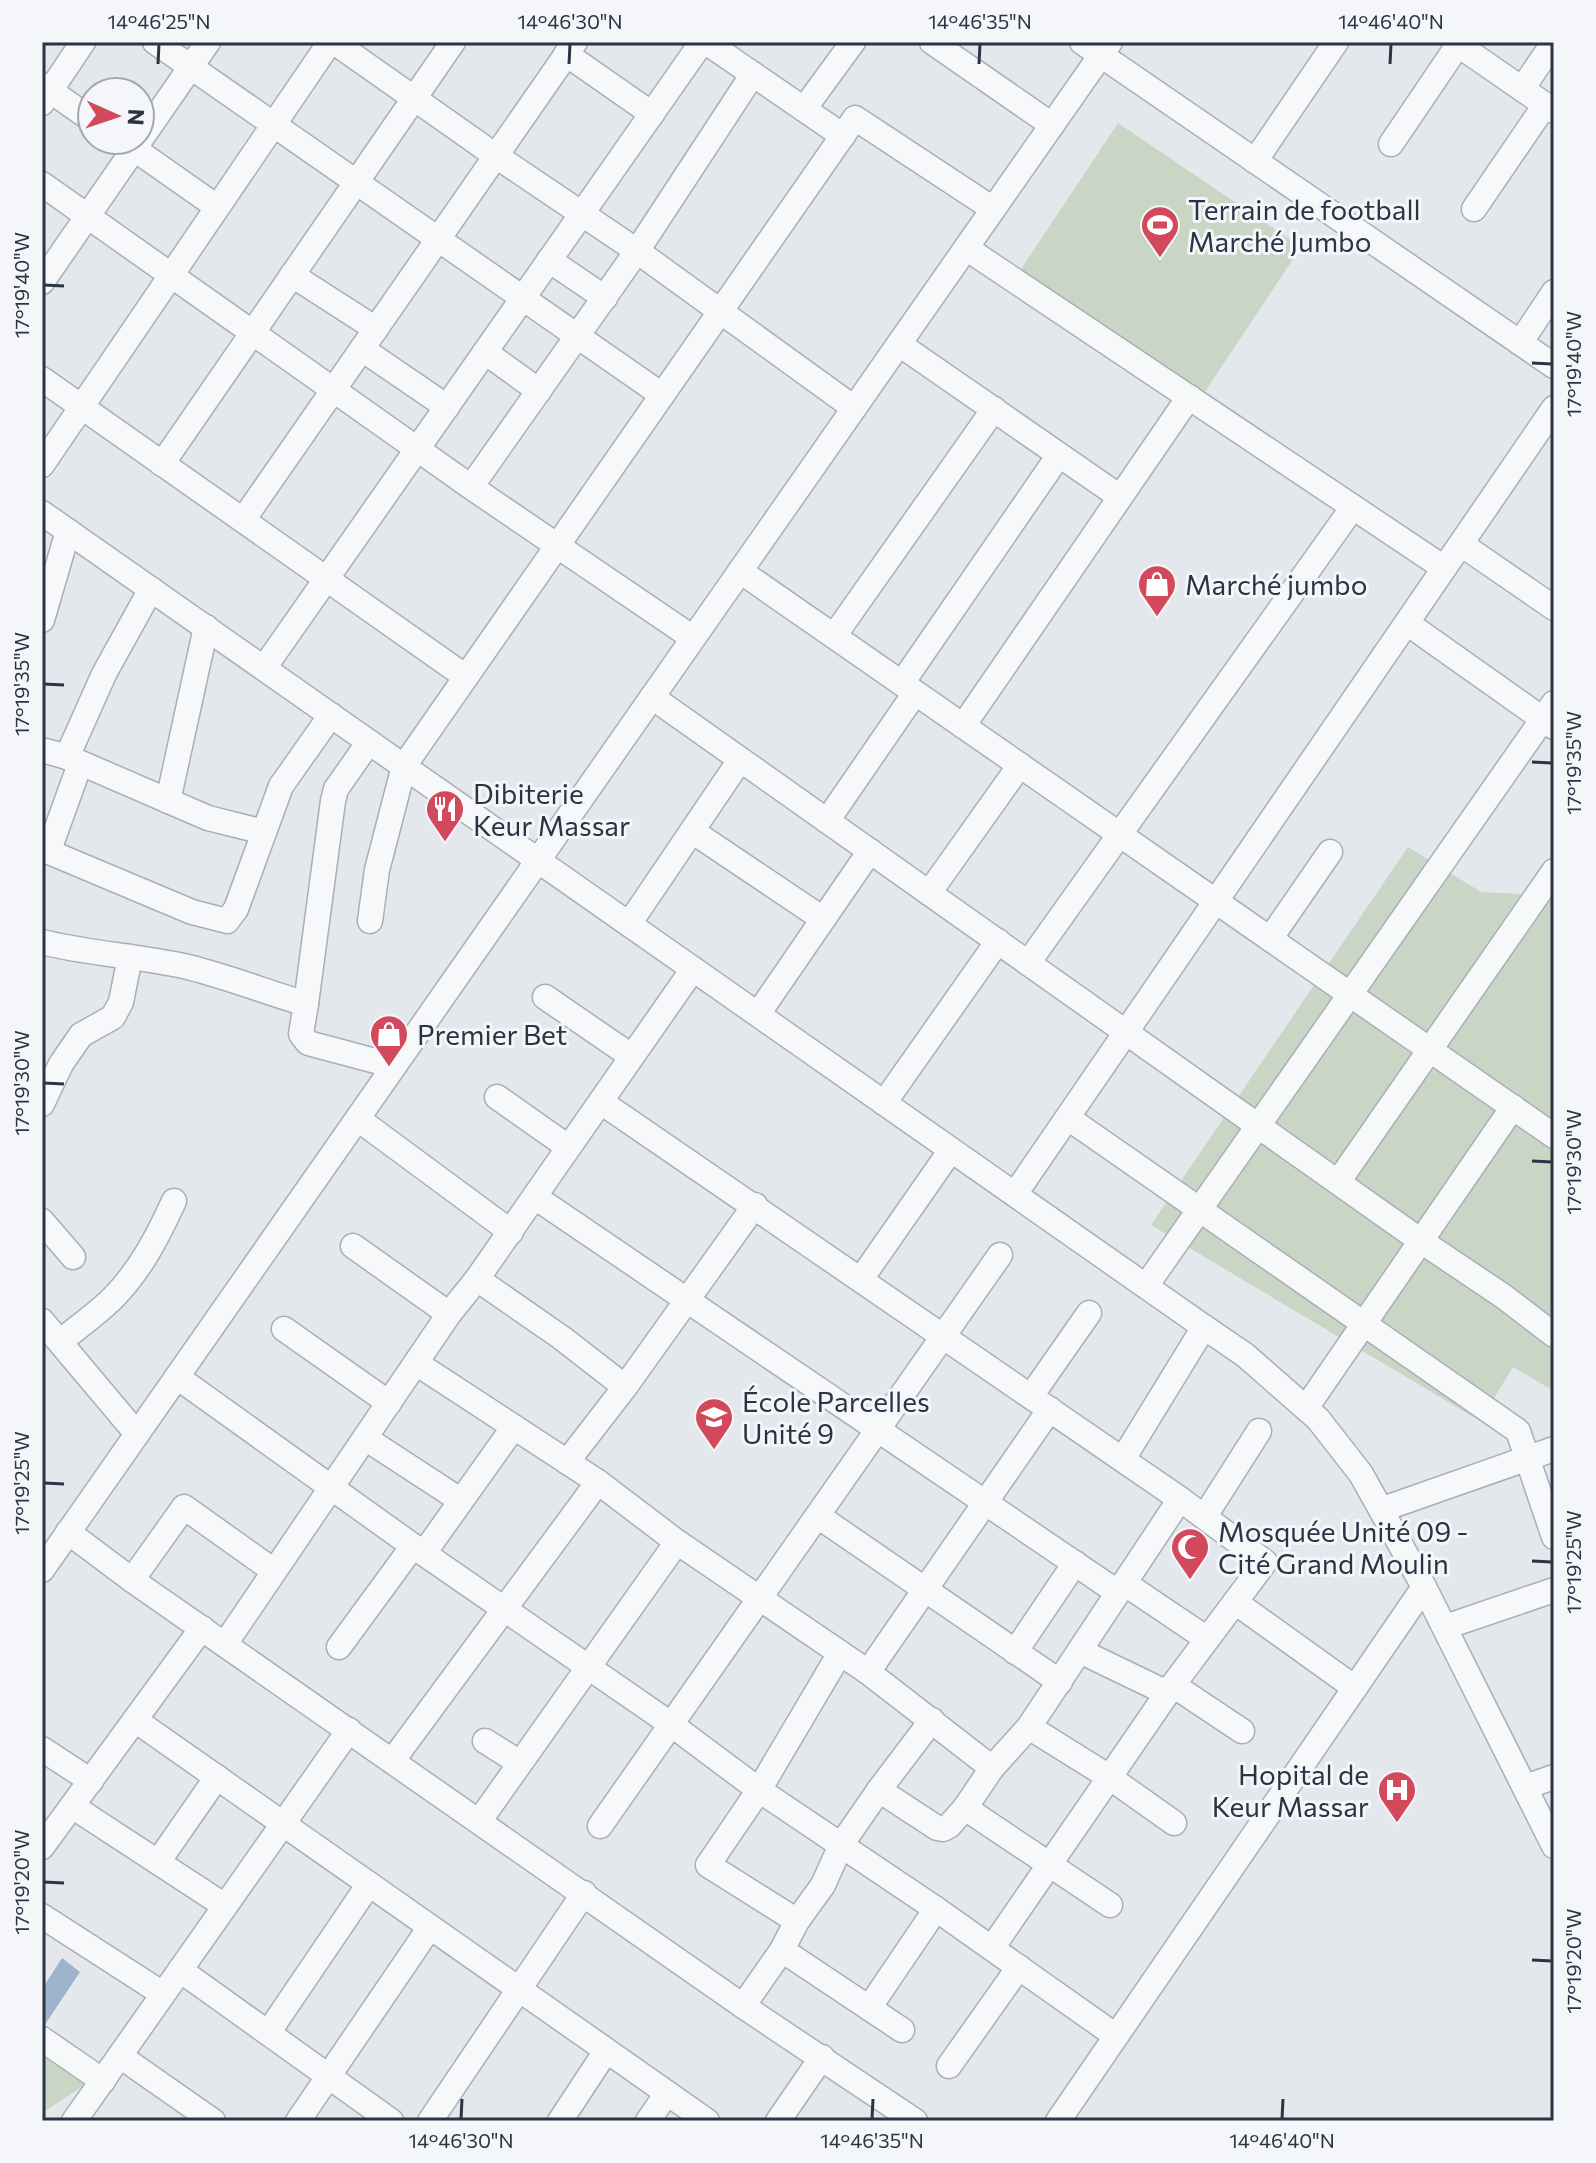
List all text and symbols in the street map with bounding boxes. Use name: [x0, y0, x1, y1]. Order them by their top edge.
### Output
text: 14°46'25"N: [107, 9, 211, 33]
text: 14°46'30"N: [517, 9, 623, 33]
text: 14°46'35"N: [928, 9, 1032, 33]
text: 14°46'40"N: [1338, 9, 1444, 33]
north arrow: [76, 76, 156, 156]
text: N: [123, 108, 150, 126]
place label: Terrain de football Marché Jumbo: [1188, 192, 1421, 258]
sports icon: Terrain de football Marché Jumbo: [1139, 204, 1181, 259]
text: 17°19'40"W: [9, 232, 33, 338]
text: 17°19'40"W: [1561, 311, 1585, 417]
shop icon: Marché jumbo: [1136, 563, 1178, 618]
place label: Marché jumbo: [1185, 567, 1367, 601]
text: 17°19'35"W: [9, 632, 33, 736]
text: 17°19'35"W: [1561, 711, 1585, 815]
place label: Dibiterie Keur Massar: [473, 776, 630, 842]
restaurant icon: Dibiterie Keur Massar: [424, 788, 466, 843]
shop icon: Premier Bet: [368, 1013, 410, 1068]
place label: Premier Bet: [417, 1017, 567, 1051]
text: 17°19'30"W: [9, 1030, 33, 1136]
text: 17°19'30"W: [1561, 1109, 1585, 1215]
place label: École Parcelles Unité 9: [742, 1384, 930, 1450]
school or university icon: École Parcelles Unité 9: [693, 1396, 735, 1451]
text: 17°19'25"W: [9, 1431, 33, 1535]
text: 17°19'25"W: [1561, 1510, 1585, 1614]
place label: Mosquée Unité 09 - Cité Grand Moulin: [1218, 1514, 1468, 1580]
mosque icon: Mosquée Unité 09 - Cité Grand Moulin: [1169, 1526, 1211, 1581]
place label: Hopital de Keur Massar: [1212, 1757, 1369, 1823]
hospital icon: Hopital de Keur Massar: [1376, 1769, 1418, 1824]
text: 17°19'20"W: [9, 1829, 33, 1935]
text: 17°19'20"W: [1561, 1908, 1585, 2014]
text: 14°46'30"N: [408, 2128, 514, 2152]
text: 14°46'35"N: [820, 2128, 924, 2152]
text: 14°46'40"N: [1229, 2128, 1335, 2152]

